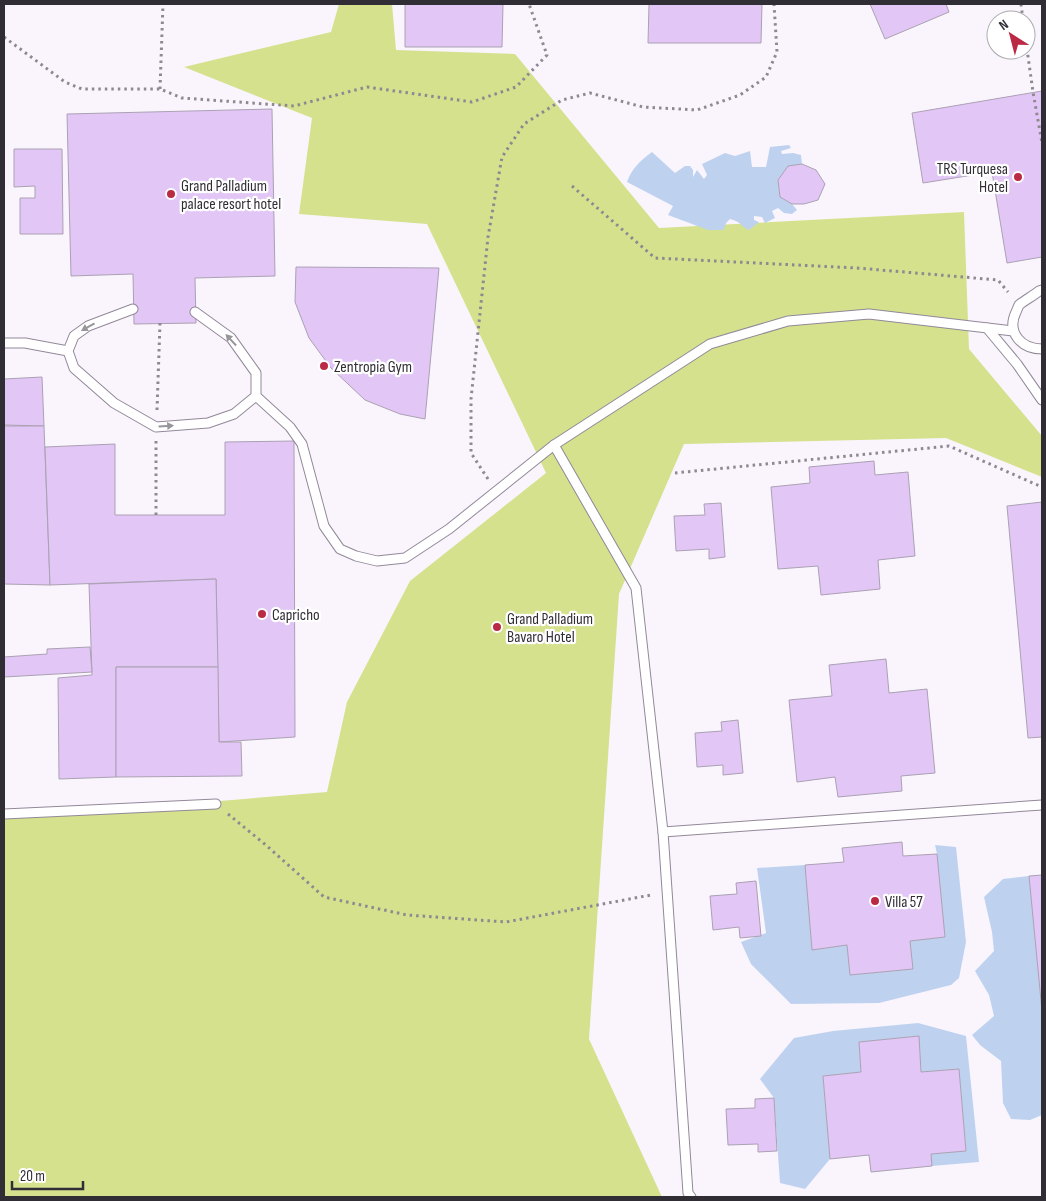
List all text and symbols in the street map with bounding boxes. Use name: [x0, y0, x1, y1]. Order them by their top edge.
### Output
north arrow: [986, 10, 1036, 60]
text: N: [996, 16, 1012, 34]
place label: TRS Turquesa Hotel: [937, 160, 1008, 197]
marker: TRS Turquesa Hotel: [1012, 171, 1024, 183]
place label: Grand Palladium palace resort hotel: [181, 177, 281, 214]
marker: Grand Palladium palace resort hotel: [165, 188, 177, 200]
one-way arrow: [81, 323, 96, 331]
one-way arrow: [225, 335, 237, 347]
place label: Zentropia Gym: [334, 358, 412, 377]
marker: Zentropia Gym: [318, 360, 330, 372]
one-way arrow: [158, 422, 174, 430]
place label: Capricho: [272, 606, 320, 625]
marker: Capricho: [256, 608, 268, 620]
place label: Grand Palladium Bavaro Hotel: [507, 610, 593, 647]
marker: Grand Palladium Bavaro Hotel: [491, 621, 503, 633]
place label: Villa 57: [885, 893, 923, 912]
marker: Villa 57: [869, 895, 881, 907]
scale bar: [12, 1158, 84, 1190]
text: 20 m: [20, 1167, 45, 1186]

